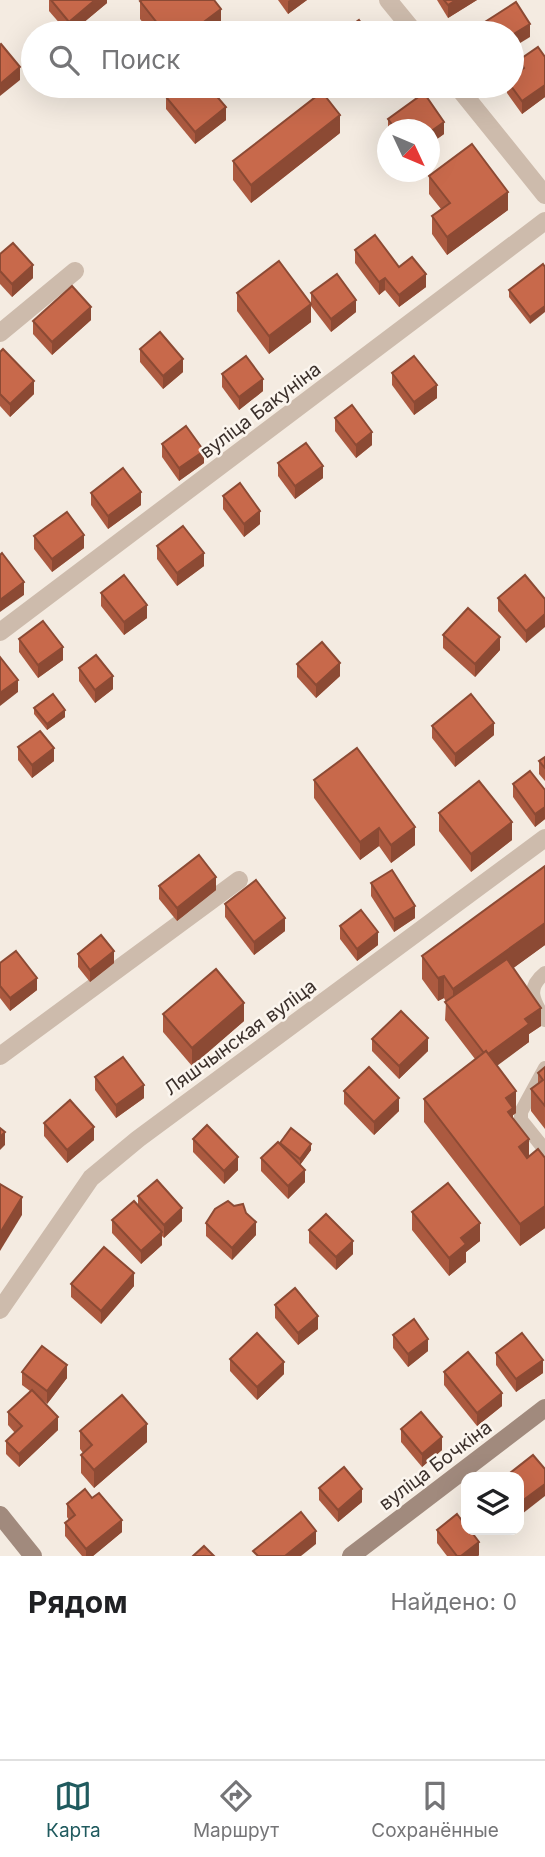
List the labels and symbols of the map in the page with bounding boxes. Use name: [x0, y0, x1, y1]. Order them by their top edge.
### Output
north arrow: [377, 119, 440, 182]
street label: вуліца Бакуніна: [195, 358, 325, 463]
street label: Ляшчынская вуліца: [160, 975, 321, 1100]
street label: вуліца Бочкіна: [374, 1416, 496, 1515]

